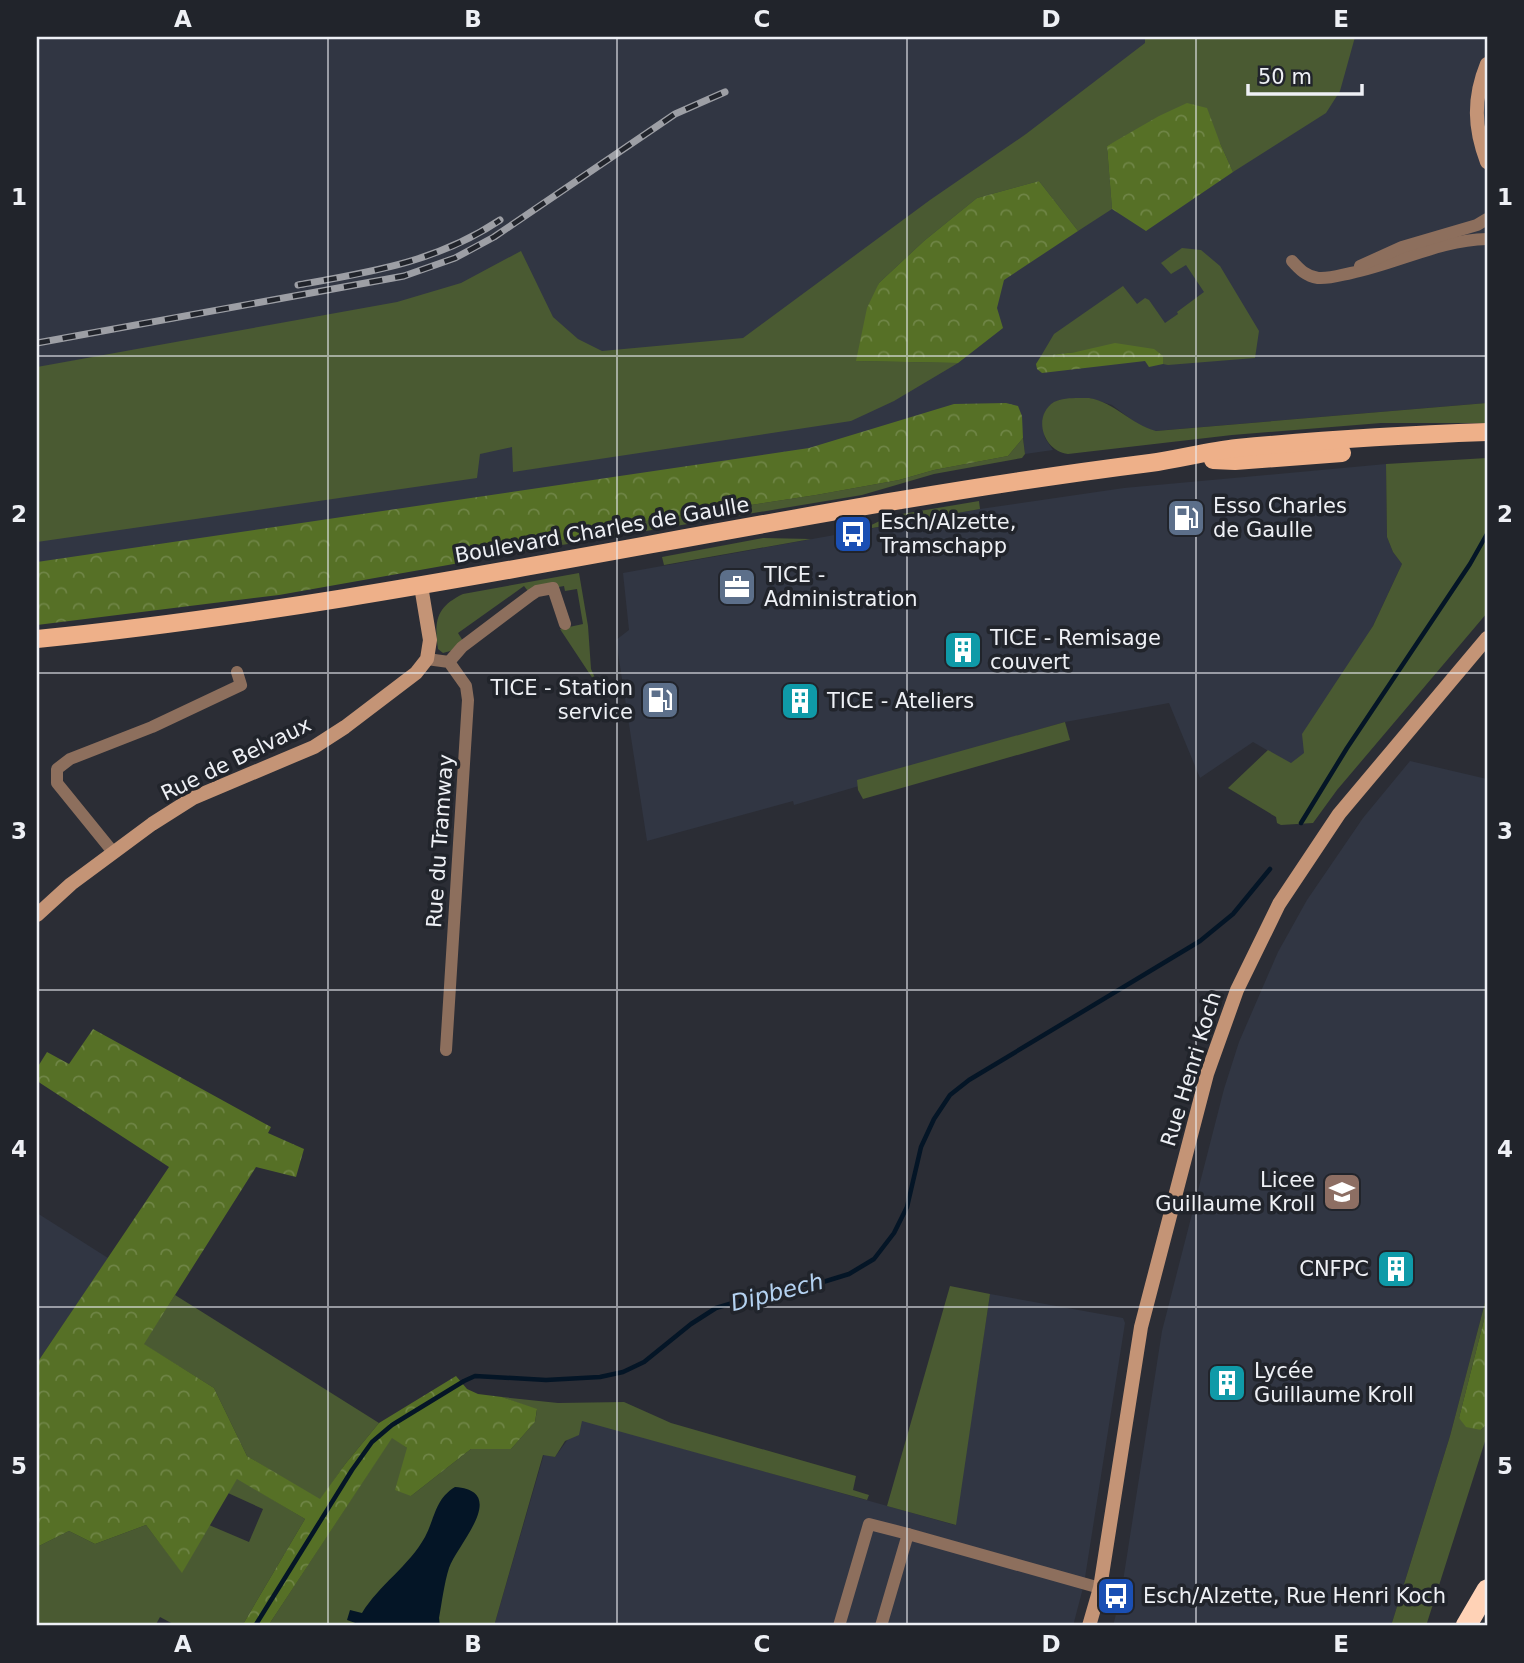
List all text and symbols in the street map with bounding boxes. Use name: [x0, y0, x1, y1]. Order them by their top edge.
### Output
text: A: [174, 6, 192, 32]
text: B: [464, 6, 482, 32]
text: C: [754, 6, 770, 32]
text: D: [1041, 6, 1061, 32]
text: E: [1333, 6, 1349, 32]
scale bar: [1248, 52, 1361, 96]
text: 50 m: [1258, 65, 1312, 89]
text: 1: [11, 184, 27, 210]
text: 1: [1497, 184, 1513, 210]
street label: Boulevard Charles de Gaulle: [453, 492, 751, 568]
place label: Esso Charles de Gaulle: [1213, 494, 1347, 542]
fuel station icon: Esso Charles de Gaulle: [1165, 497, 1207, 539]
text: 2: [11, 501, 27, 527]
text: 2: [1497, 501, 1513, 527]
place label: Esch/Alzette, Tramschapp: [879, 510, 1016, 558]
bus stop icon: Esch/Alzette, Tramschapp: [832, 513, 874, 555]
place label: TICE - Administration: [763, 563, 918, 611]
office icon: TICE - Administration: [716, 566, 758, 608]
place label: TICE - Remisage couvert: [989, 626, 1161, 674]
building icon: TICE - Remisage couvert: [942, 629, 984, 671]
place label: TICE - Station service: [489, 676, 633, 724]
fuel station icon: TICE - Station service: [639, 679, 681, 721]
building icon: TICE - Ateliers: [779, 680, 821, 722]
place label: TICE - Ateliers: [826, 689, 974, 713]
street label: Rue de Belvaux: [157, 712, 315, 806]
street label: Rue du Tramway: [422, 753, 458, 929]
text: 3: [11, 818, 27, 844]
text: 3: [1497, 818, 1513, 844]
street label: Rue Henri Koch: [1156, 989, 1226, 1149]
text: 4: [11, 1136, 27, 1162]
text: 4: [1497, 1136, 1513, 1162]
place label: Licee Guillaume Kroll: [1155, 1168, 1315, 1216]
school or university icon: Licee Guillaume Kroll: [1321, 1171, 1363, 1213]
building icon: CNFPC: [1375, 1248, 1417, 1290]
place label: CNFPC: [1299, 1257, 1369, 1281]
water label: Dipbech: [728, 1268, 826, 1316]
place label: Lycée Guillaume Kroll: [1254, 1359, 1414, 1407]
building icon: Lycée Guillaume Kroll: [1206, 1362, 1248, 1404]
text: 5: [11, 1453, 27, 1479]
text: 5: [1497, 1453, 1513, 1479]
bus stop icon: Esch/Alzette, Rue Henri Koch: [1095, 1575, 1137, 1617]
place label: Esch/Alzette, Rue Henri Koch: [1143, 1584, 1446, 1608]
text: A: [174, 1631, 192, 1657]
text: B: [464, 1631, 482, 1657]
text: C: [754, 1631, 770, 1657]
text: D: [1041, 1631, 1061, 1657]
text: E: [1333, 1631, 1349, 1657]

